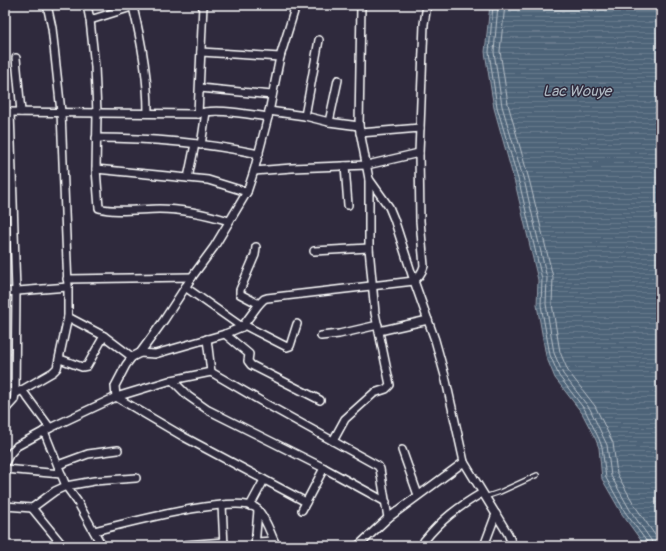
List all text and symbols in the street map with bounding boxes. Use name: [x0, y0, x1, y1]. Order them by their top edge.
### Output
water label: Lac Wouye: [543, 82, 613, 101]

